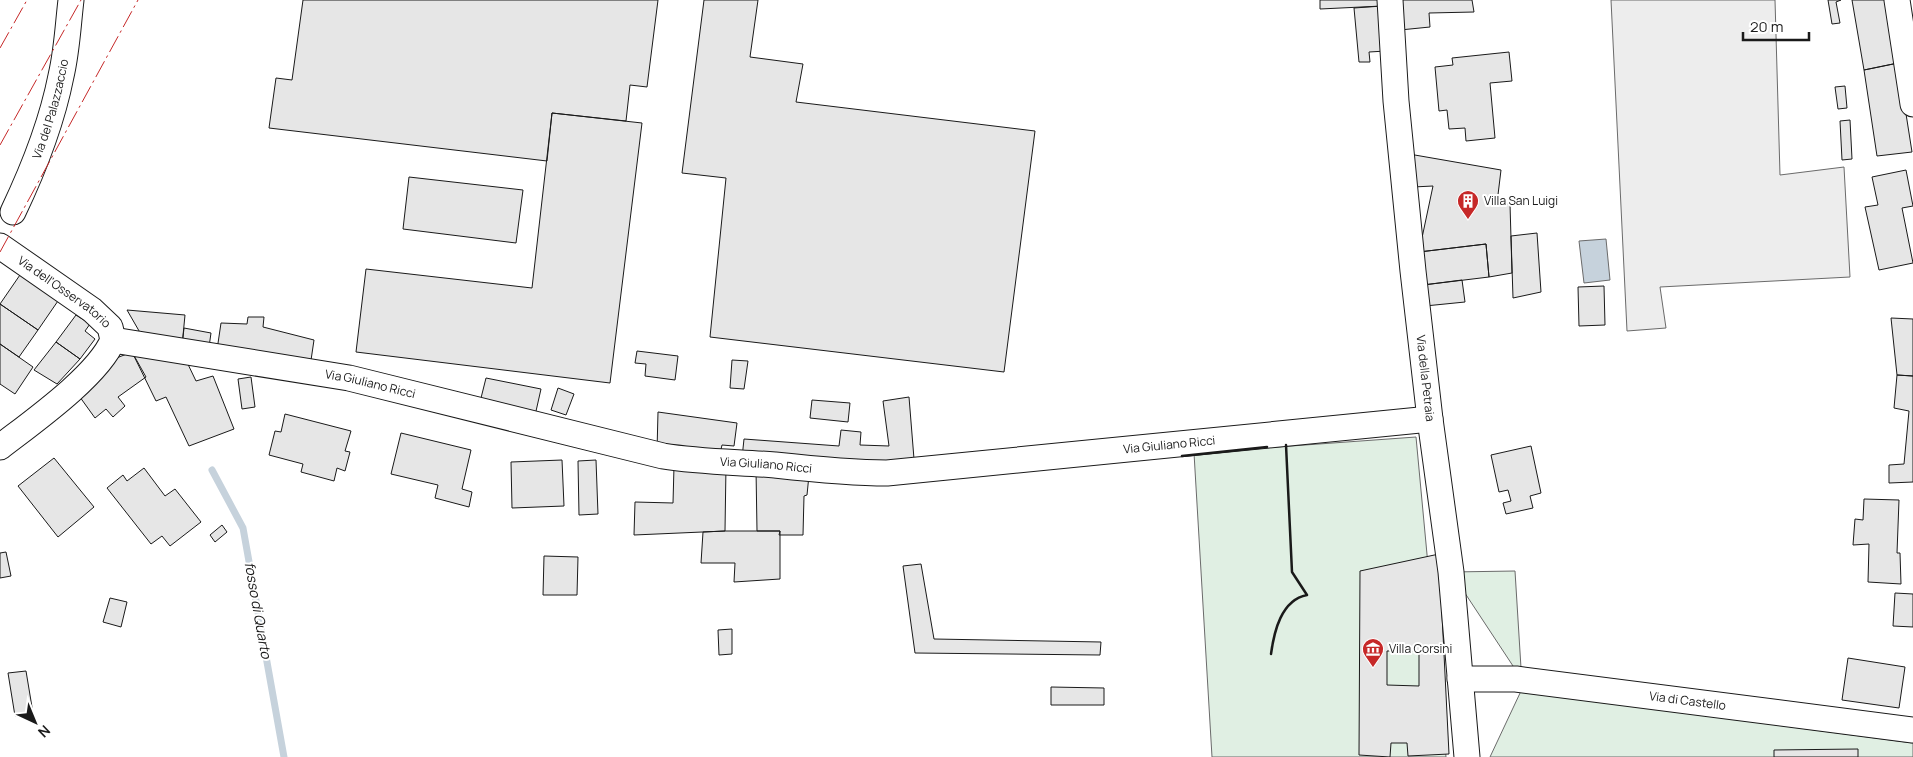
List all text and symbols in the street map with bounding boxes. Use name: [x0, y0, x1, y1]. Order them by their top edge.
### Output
scale bar: [1743, 10, 1809, 42]
text: 20 m: [1750, 16, 1783, 37]
street label: Via del Palazzaccio: [28, 58, 72, 161]
building icon: Villa San Luigi: [1456, 189, 1480, 220]
place label: Villa San Luigi: [1484, 192, 1558, 209]
street label: Via dell'Osservatorio: [14, 252, 115, 332]
street label: Via della Petraia: [1412, 334, 1439, 422]
street label: Via Giuliano Ricci: [324, 365, 417, 402]
street label: Via Giuliano Ricci: [1122, 431, 1216, 457]
street label: Via Giuliano Ricci: [719, 453, 813, 477]
water label: fosso di Quarto: [241, 560, 276, 660]
museum icon: Villa Corsini: [1361, 637, 1385, 668]
place label: Villa Corsini: [1389, 640, 1452, 657]
street label: Via di Castello: [1648, 687, 1727, 714]
north arrow: [10, 697, 60, 747]
text: N: [34, 721, 55, 742]

